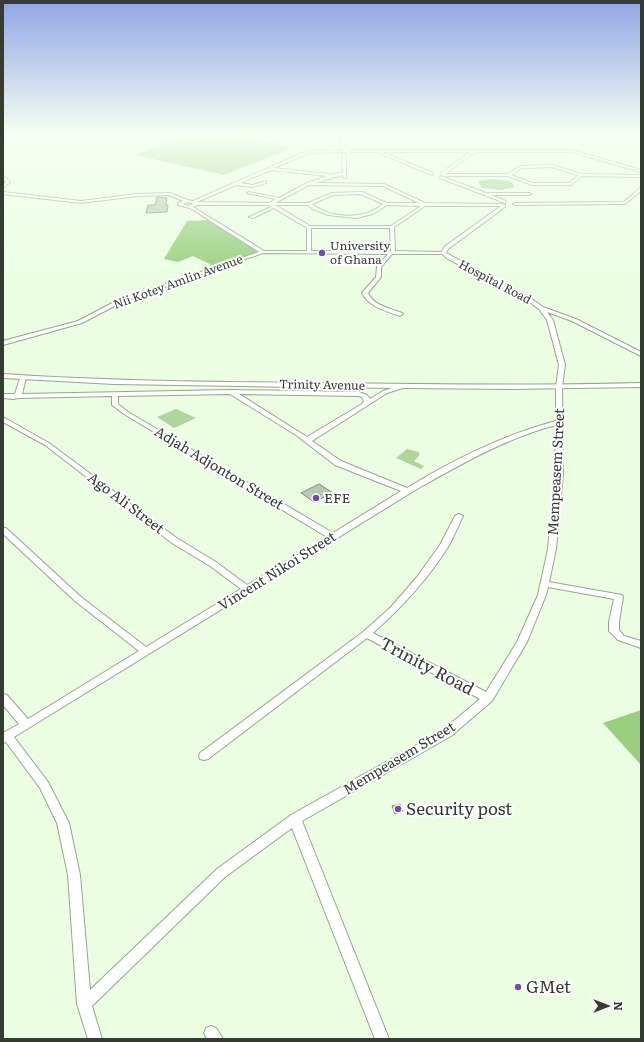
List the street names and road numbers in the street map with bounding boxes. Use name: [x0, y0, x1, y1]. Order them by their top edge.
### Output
street label: Nii Kotey Amlin Avenue: [110, 249, 245, 313]
street label: Hospital Road: [456, 254, 536, 308]
street label: Trinity Avenue: [279, 374, 365, 394]
street label: Mempeasem Street: [542, 407, 568, 536]
street label: Adjah Adjonton Street: [151, 421, 288, 514]
street label: Ago Ali Street: [84, 467, 169, 538]
street label: Vincent Nikoi Street: [214, 526, 339, 615]
street label: Trinity Road: [376, 629, 479, 700]
street label: Mempeasem Street: [339, 716, 459, 799]

